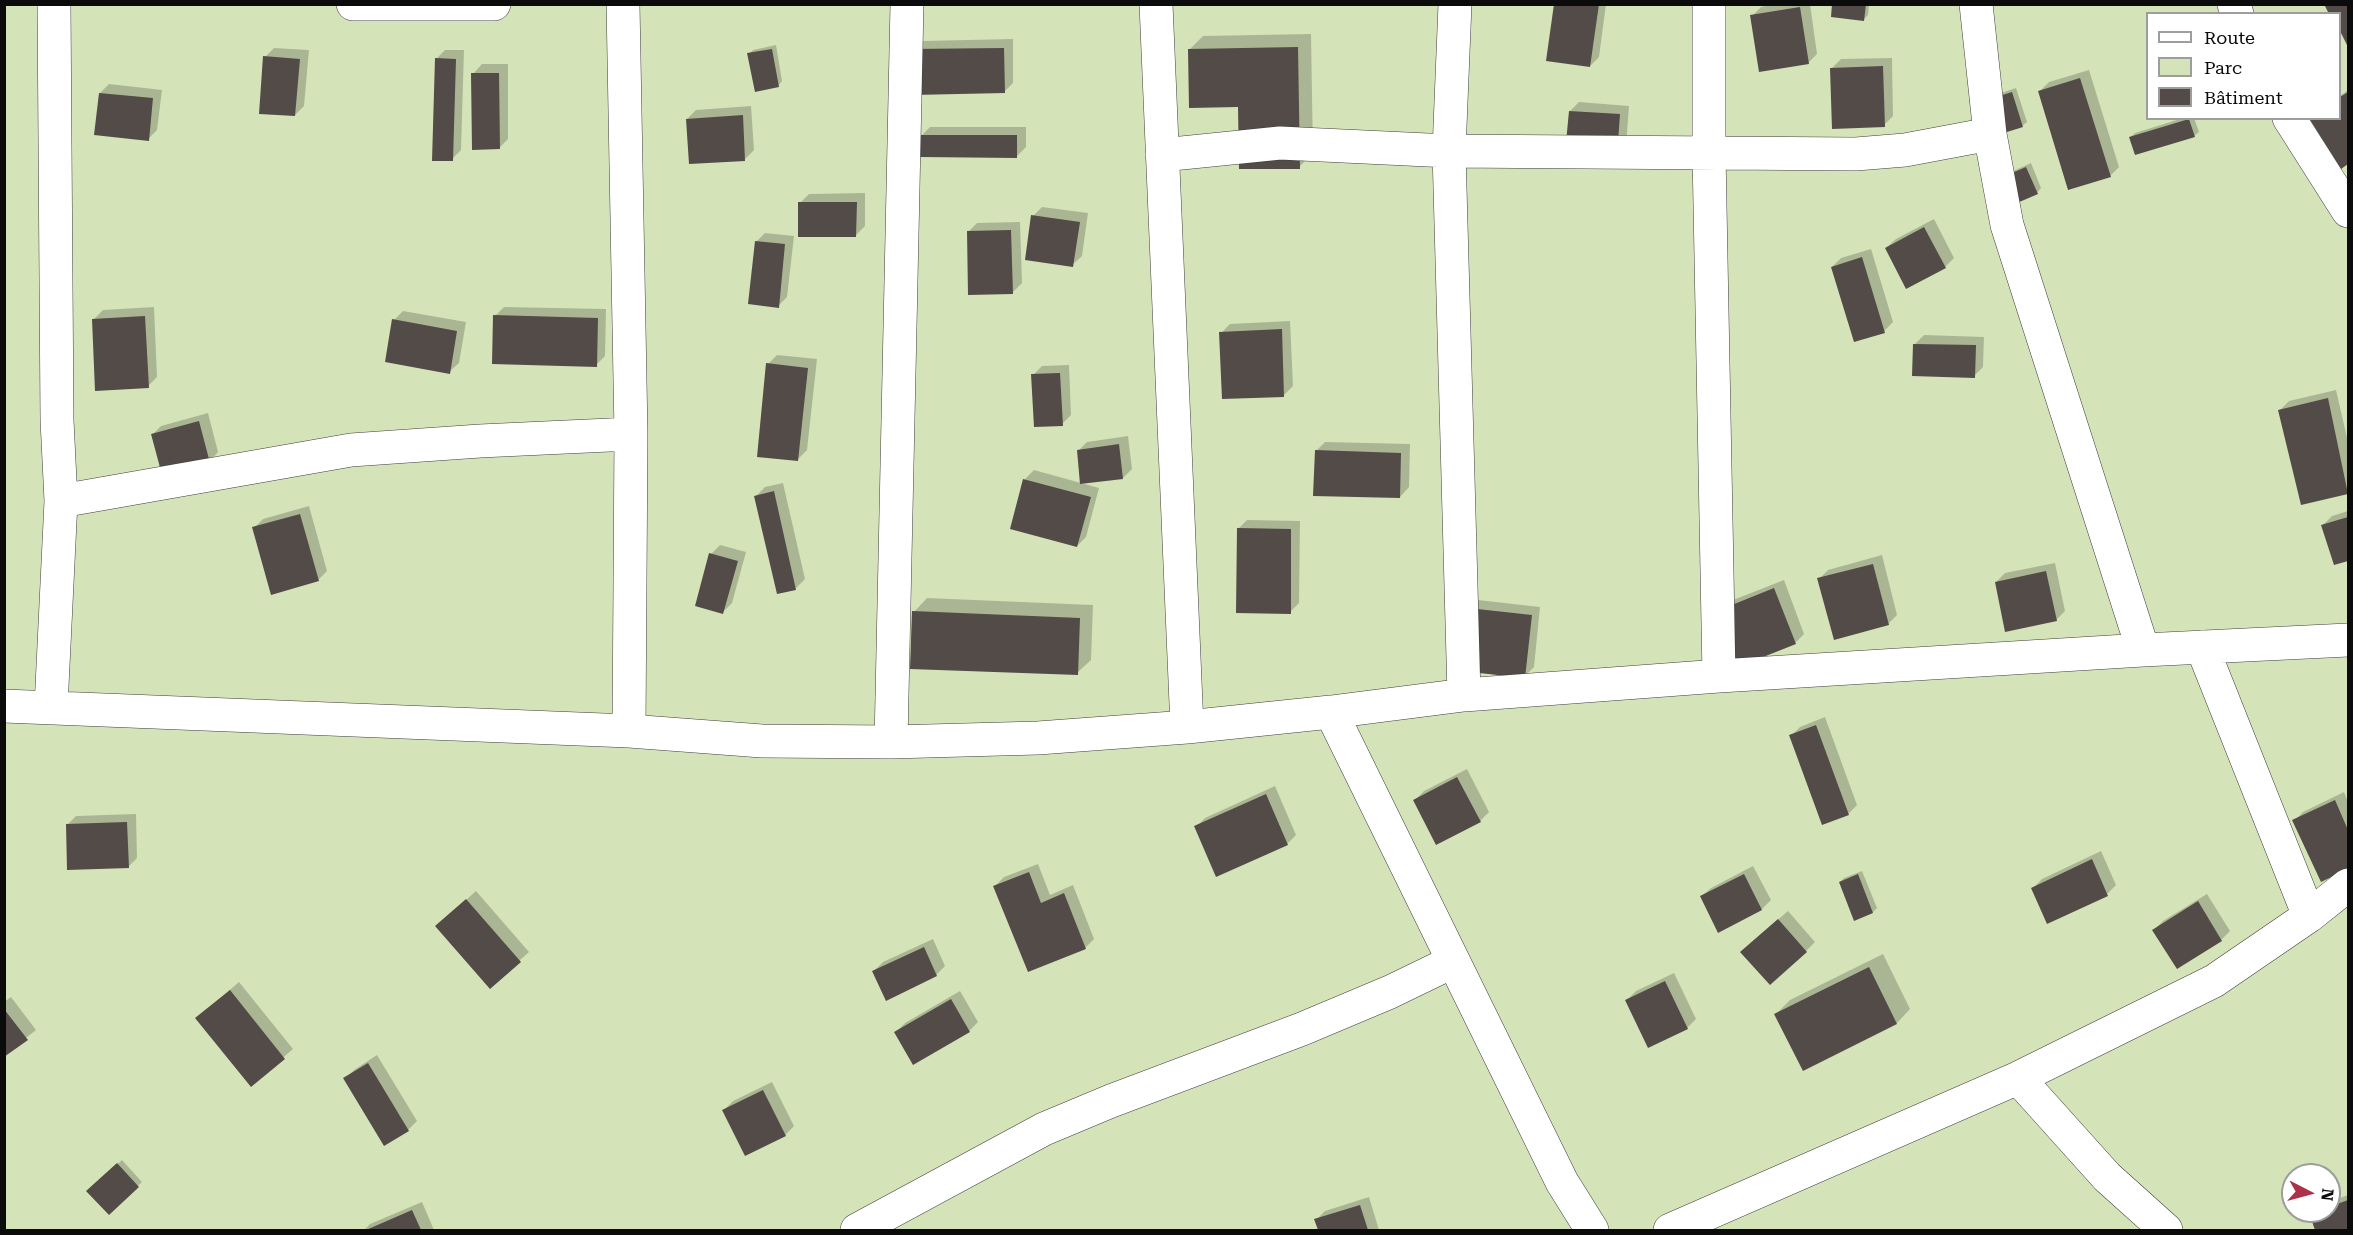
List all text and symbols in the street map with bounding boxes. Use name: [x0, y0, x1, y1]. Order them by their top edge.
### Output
legend: [2146, 12, 2341, 120]
text: Route: [2204, 27, 2255, 48]
text: Parc: [2204, 57, 2242, 78]
text: Bâtiment: [2204, 87, 2283, 108]
north arrow: [2281, 1163, 2341, 1223]
text: N: [2317, 1188, 2338, 1202]

